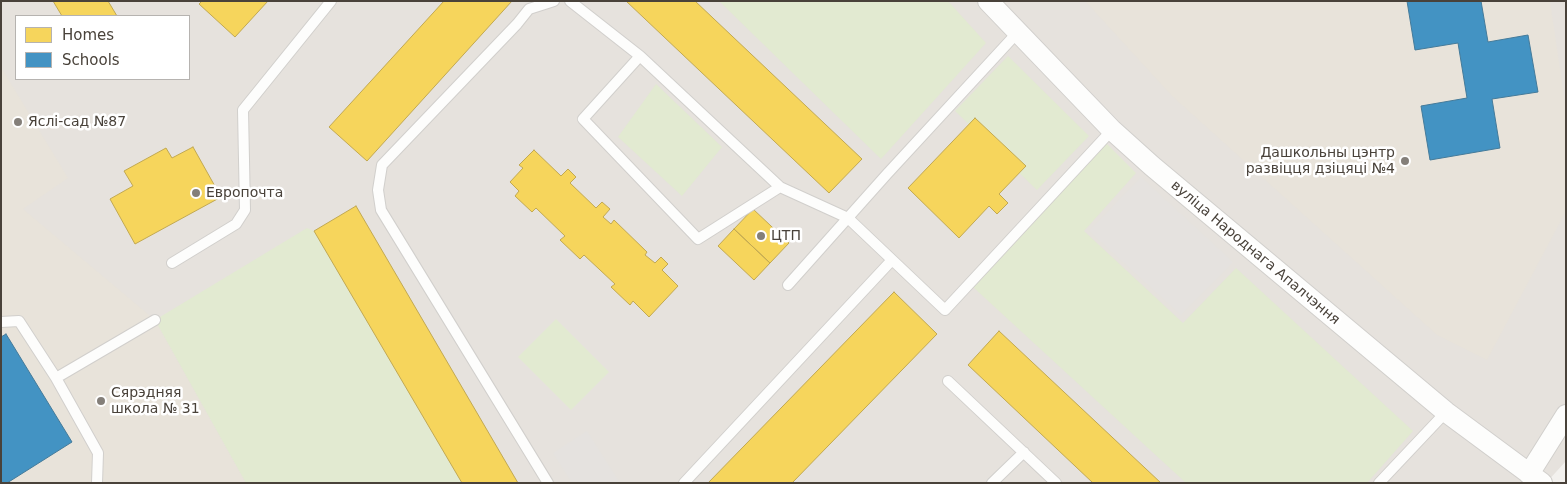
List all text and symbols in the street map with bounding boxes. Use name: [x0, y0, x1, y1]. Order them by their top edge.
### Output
legend: [15, 15, 190, 80]
text: Homes: [62, 26, 114, 44]
text: Schools: [62, 51, 120, 69]
place label: Яслі-сад №87: [28, 114, 126, 130]
marker: Яслі-сад №87: [12, 116, 24, 128]
place label: Дашкольны цэнтр развіцця дзіцяці №4: [1246, 145, 1395, 178]
marker: Дашкольны цэнтр развіцця дзіцяці №4: [1399, 155, 1411, 167]
street label: вуліца Народнага Апалчэння: [1167, 177, 1343, 329]
place label: Европочта: [206, 185, 283, 201]
marker: Европочта: [190, 187, 202, 199]
place label: ЦТП: [771, 228, 801, 244]
marker: ЦТП: [755, 230, 767, 242]
place label: Сярэдняя школа № 31: [111, 385, 200, 418]
marker: Сярэдняя школа № 31: [95, 395, 107, 407]

